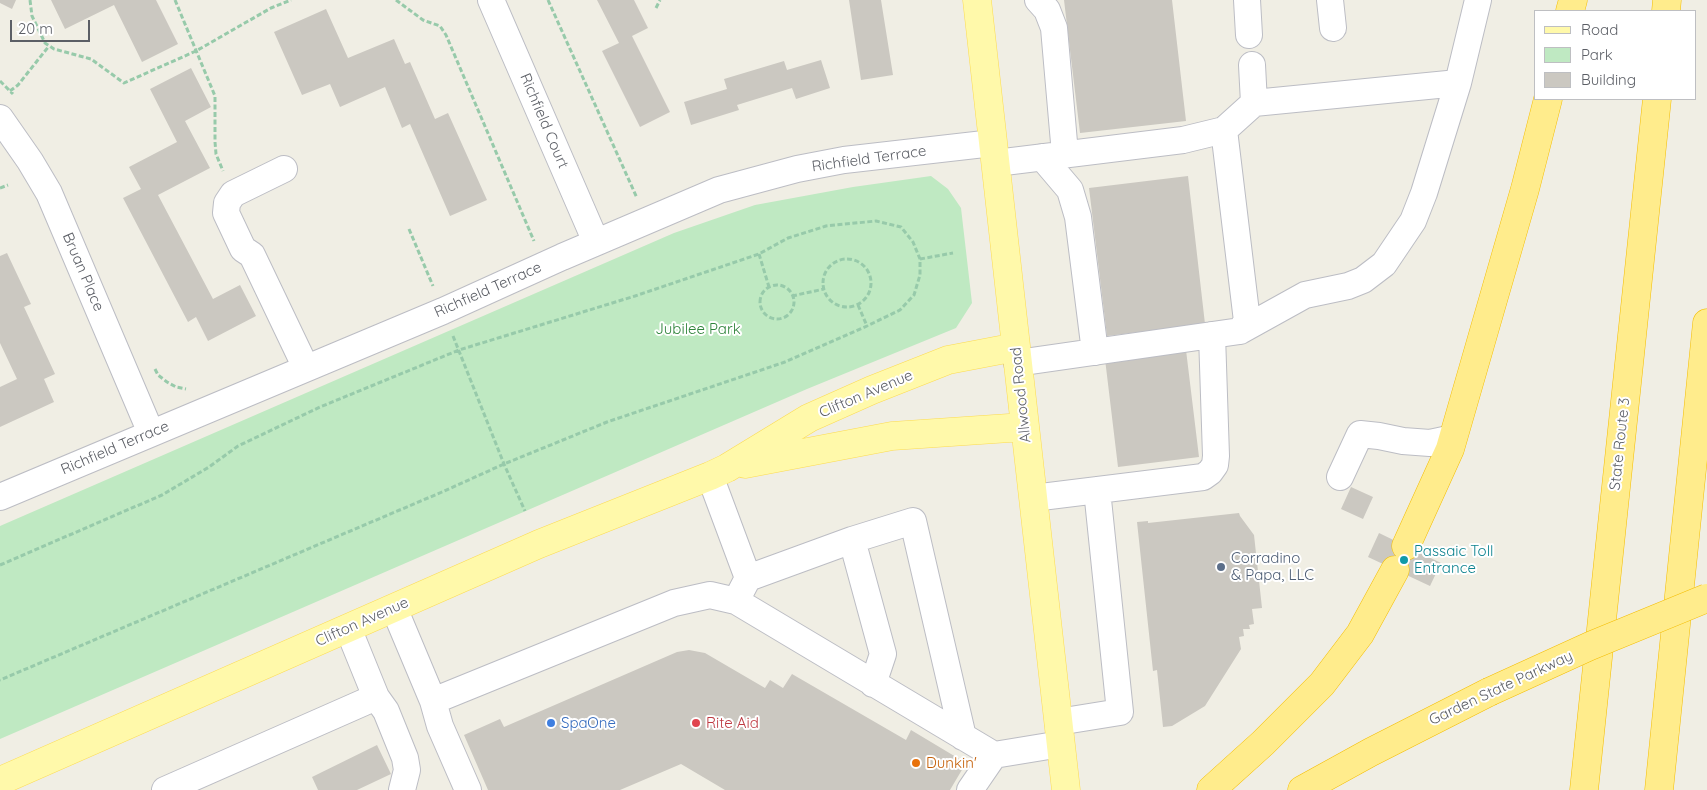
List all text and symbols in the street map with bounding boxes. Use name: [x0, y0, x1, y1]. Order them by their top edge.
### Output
scale bar: [12, 10, 92, 42]
legend: [1534, 10, 1697, 100]
text: 20 m: [18, 19, 53, 38]
text: Road: [1581, 20, 1618, 39]
text: Park: [1581, 45, 1613, 64]
text: Building: [1581, 70, 1636, 89]
street label: Richfield Court: [516, 71, 572, 171]
street label: Richfield Terrace: [811, 142, 927, 176]
street label: Bruan Place: [58, 230, 108, 314]
street label: Richfield Terrace: [432, 258, 544, 322]
park label: Jubilee Park: [655, 320, 741, 338]
street label: Allwood Road: [1007, 346, 1035, 444]
street label: Clifton Avenue: [816, 366, 916, 422]
street label: State Route 3: [1606, 397, 1634, 491]
street label: Richfield Terrace: [58, 417, 172, 479]
place label: Passaic Toll Entrance: [1414, 542, 1494, 577]
place label: Corradino & Papa, LLC: [1231, 549, 1314, 584]
marker: Passaic Toll Entrance: [1398, 554, 1410, 566]
marker: Corradino & Papa, LLC: [1215, 561, 1227, 573]
street label: Clifton Avenue: [313, 593, 411, 651]
street label: Garden State Parkway: [1426, 647, 1576, 729]
place label: SpaOne: [561, 714, 616, 732]
place label: Rite Aid: [706, 714, 759, 732]
marker: SpaOne: [545, 717, 557, 729]
marker: Rite Aid: [690, 717, 702, 729]
place label: Dunkin': [926, 754, 977, 772]
marker: Dunkin': [910, 757, 922, 769]

